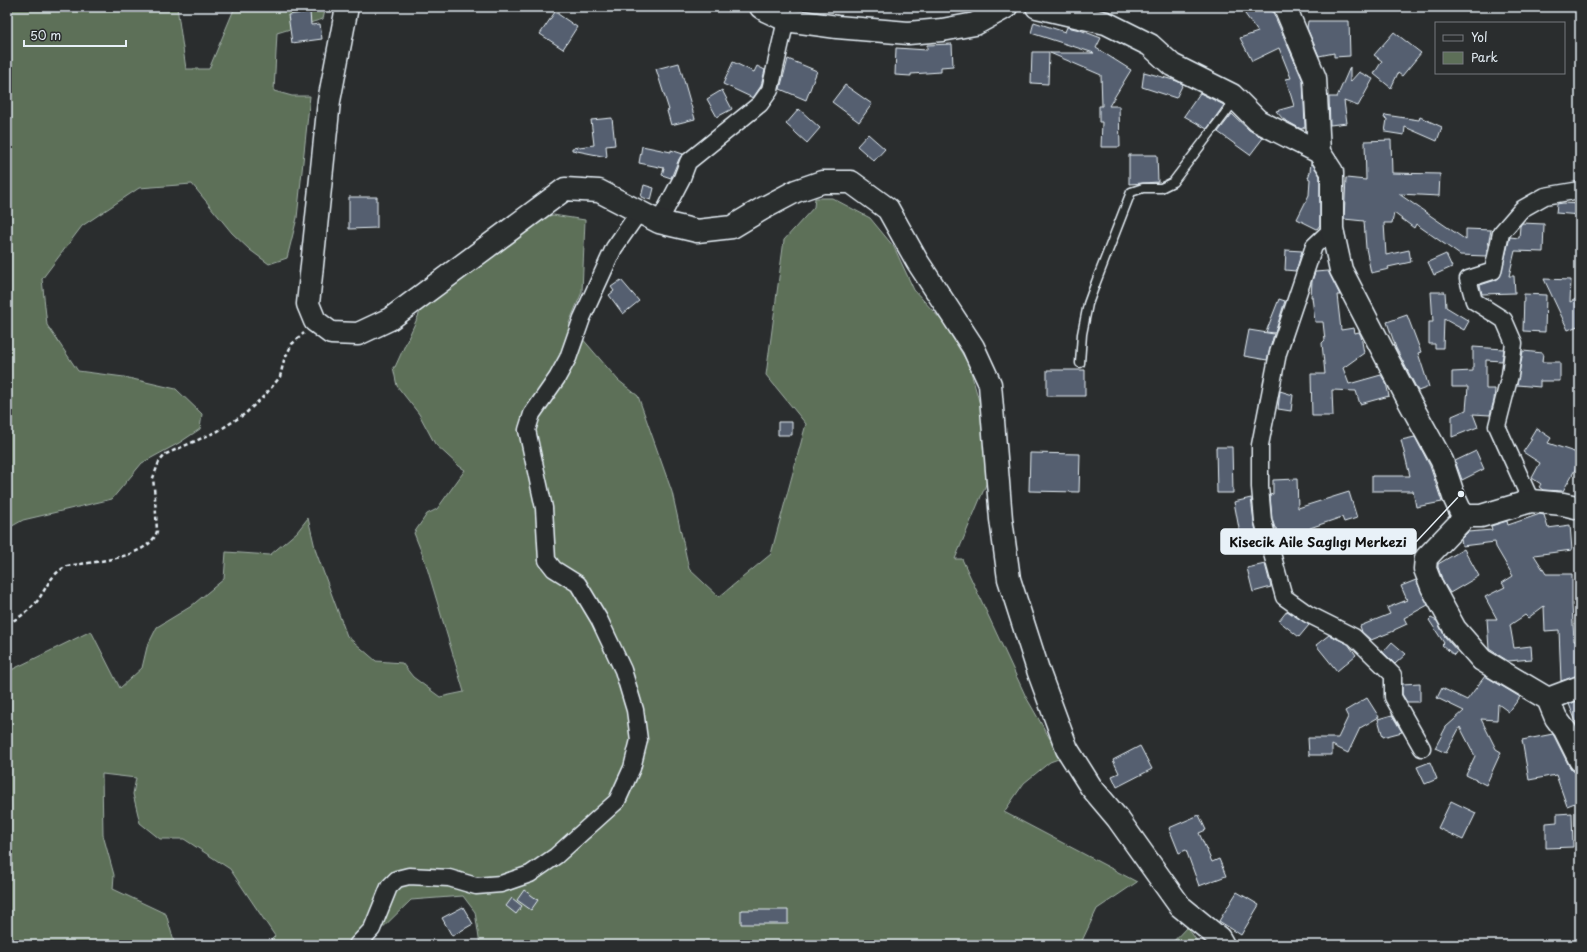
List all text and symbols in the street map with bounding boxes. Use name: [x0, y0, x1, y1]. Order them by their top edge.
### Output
scale bar: [24, 22, 126, 48]
legend: [1435, 22, 1565, 74]
text: 50 m: [30, 26, 61, 44]
text: Yol: [1471, 28, 1487, 46]
text: Park: [1471, 48, 1498, 66]
callout: Kisecik Aile Saglıgı Merkezi: [1221, 529, 1416, 554]
text: Kisecik Aile Saglıgı Merkezi: [1229, 532, 1407, 551]

